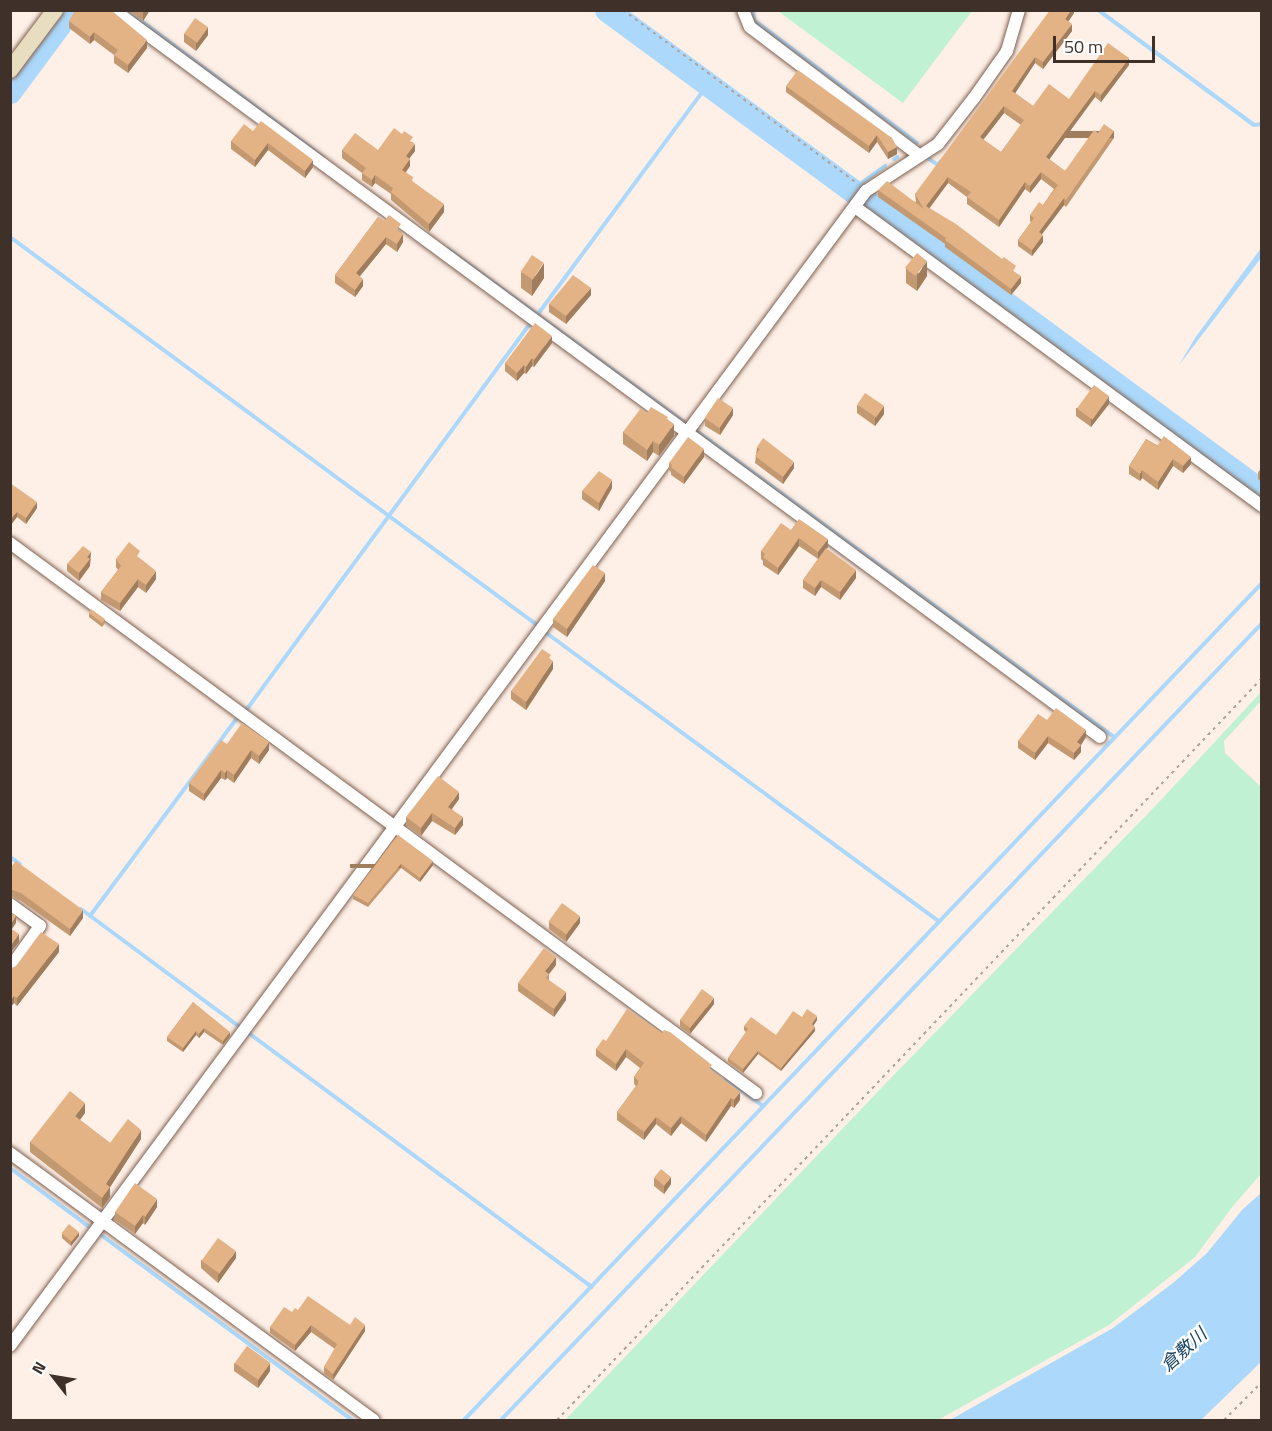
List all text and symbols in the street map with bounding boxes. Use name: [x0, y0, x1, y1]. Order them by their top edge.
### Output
scale bar: [1056, 24, 1158, 62]
text: 50 m: [1064, 33, 1103, 60]
water label: 倉敷川: [1157, 1324, 1211, 1376]
north arrow: [24, 1347, 84, 1407]
text: N: [25, 1357, 52, 1379]

